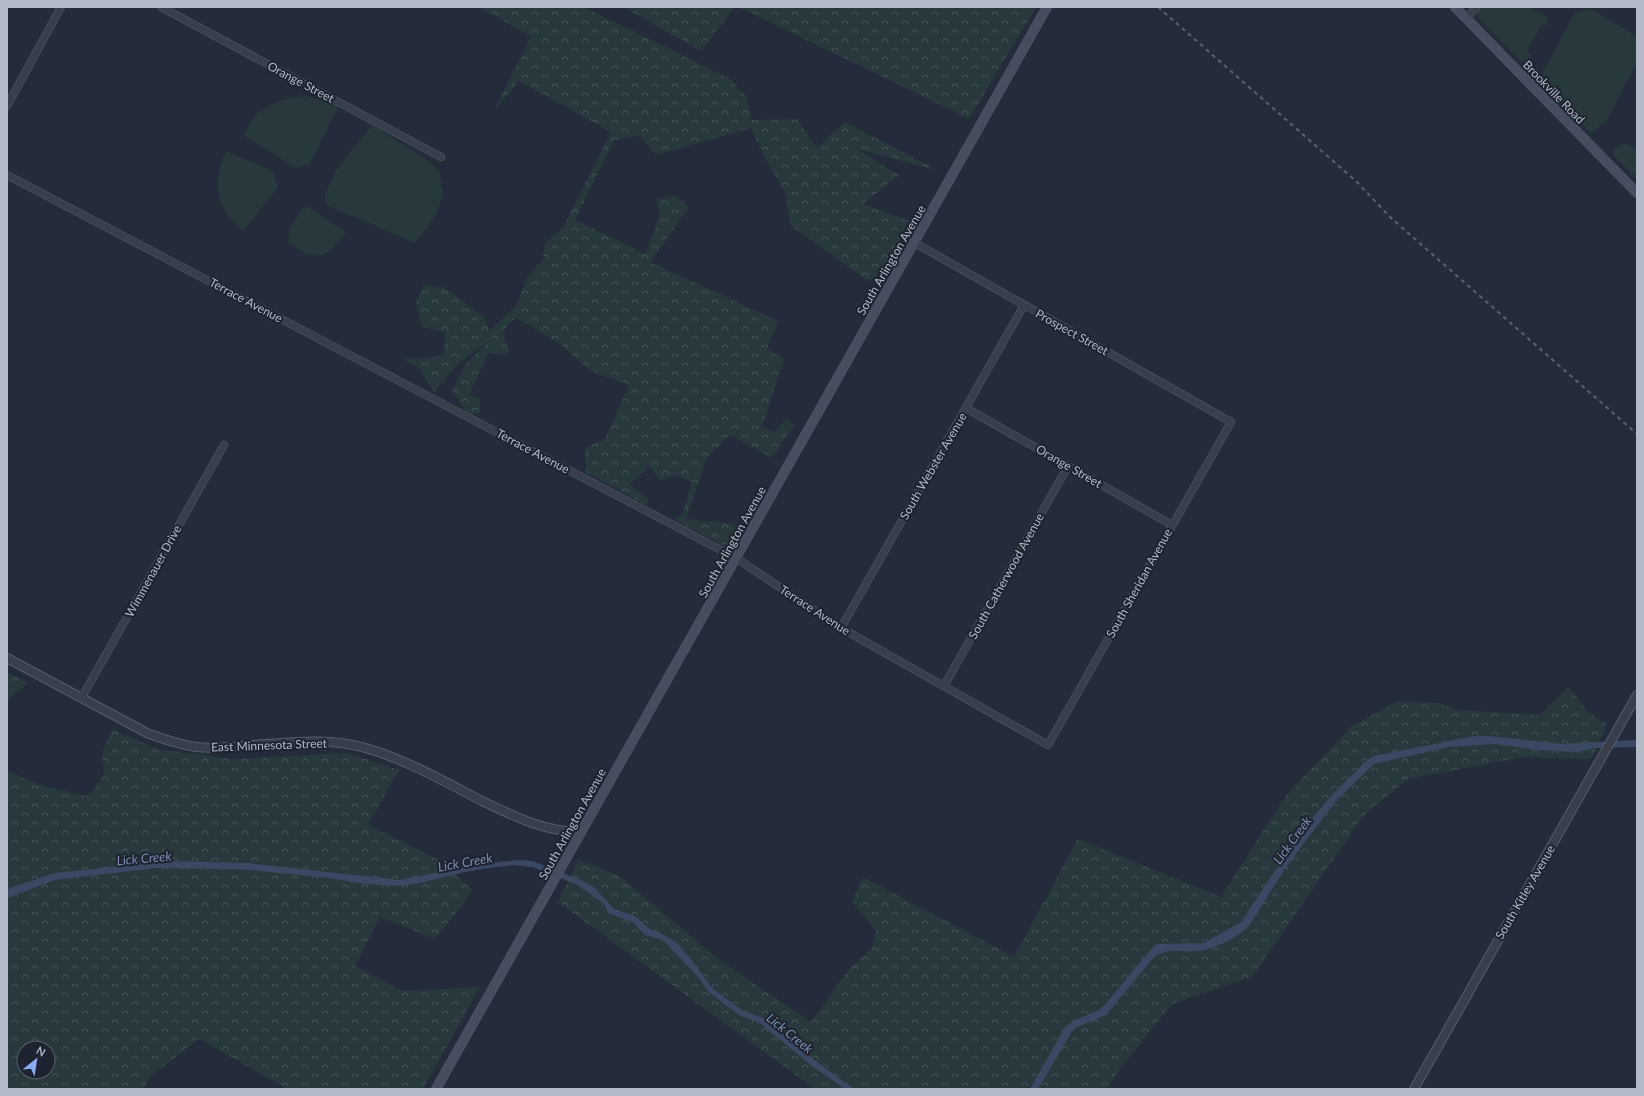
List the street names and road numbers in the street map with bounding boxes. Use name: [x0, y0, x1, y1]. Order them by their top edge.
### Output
street label: Brookville Road: [1520, 57, 1588, 127]
street label: Orange Street: [265, 58, 338, 106]
street label: South Arlington Avenue: [853, 202, 929, 318]
street label: Terrace Avenue: [207, 274, 285, 326]
street label: Prospect Street: [1033, 306, 1112, 359]
street label: South Webster Avenue: [896, 410, 970, 522]
street label: Terrace Avenue: [494, 425, 572, 477]
street label: Orange Street: [1033, 441, 1105, 491]
street label: South Arlington Avenue: [695, 484, 769, 600]
street label: South Catherwood Avenue: [965, 510, 1047, 642]
street label: Wimmenauer Drive: [122, 522, 184, 620]
street label: South Sheridan Avenue: [1103, 526, 1175, 640]
street label: Terrace Avenue: [777, 582, 853, 638]
street label: East Minnesota Street: [211, 735, 328, 755]
street label: South Arlington Avenue: [535, 766, 609, 882]
street label: South Kitley Avenue: [1492, 842, 1558, 942]

